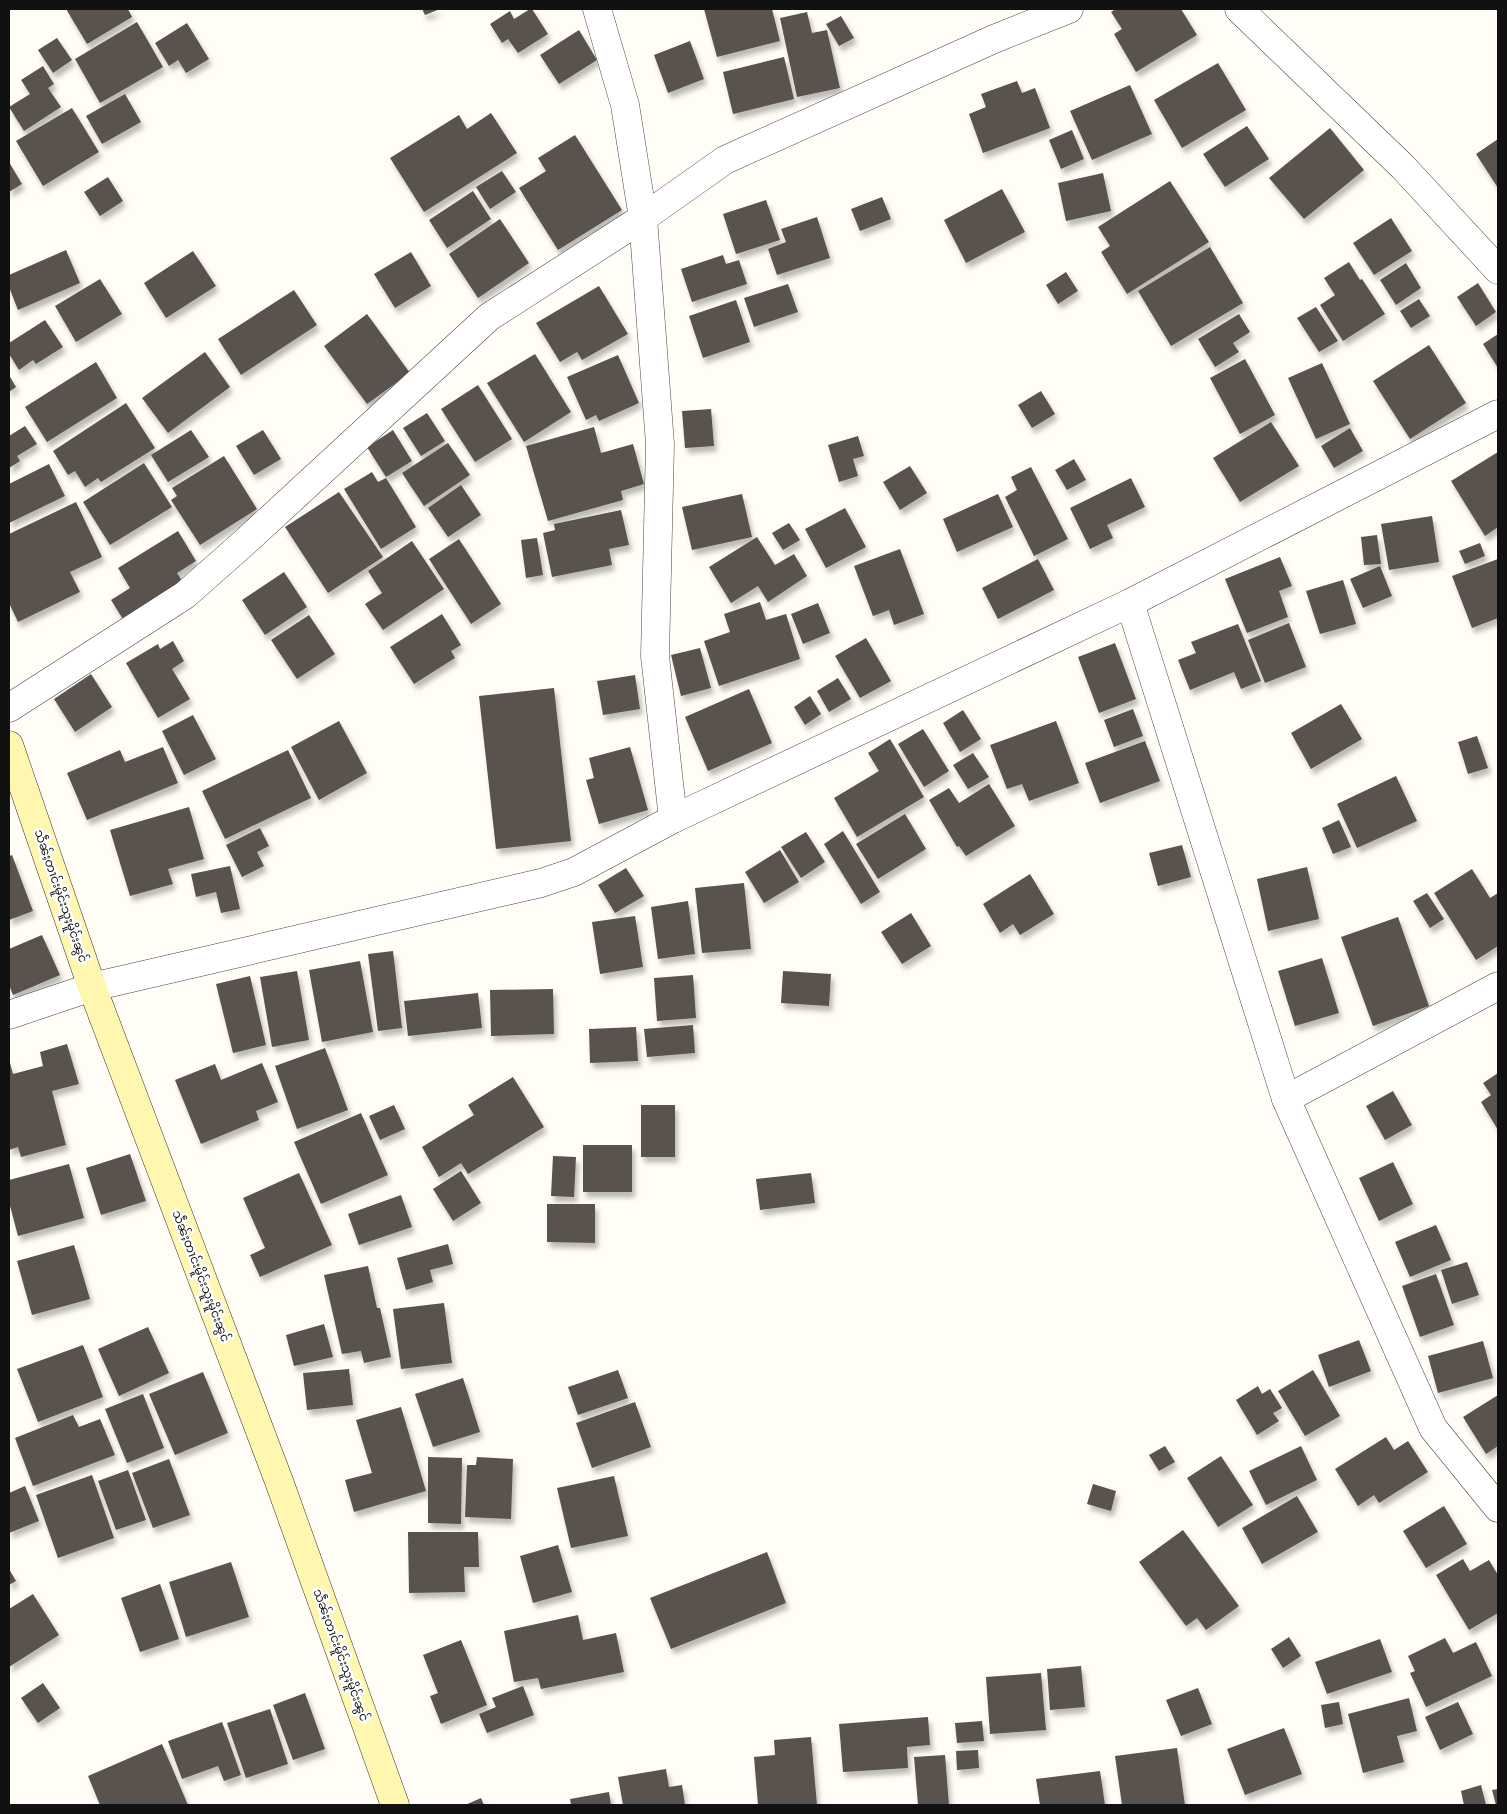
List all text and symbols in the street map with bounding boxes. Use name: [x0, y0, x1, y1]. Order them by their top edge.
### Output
street label: သဵၼ်ႈတၢင်းမိူင်းသူႈမိူင်းၼွင်: [29, 827, 92, 966]
street label: သဵၼ်ႈတၢင်းမိူင်းသူႈမိူင်းၼွင်: [167, 1207, 235, 1345]
street label: သဵၼ်ႈတၢင်းမိူင်းသူႈမိူင်းၼွင်: [308, 1586, 373, 1724]

